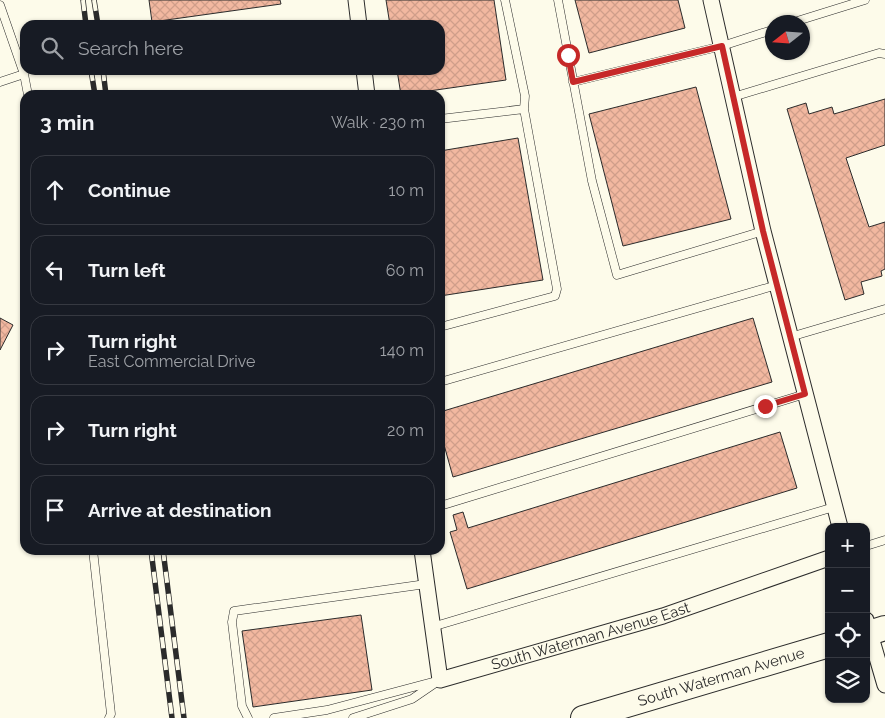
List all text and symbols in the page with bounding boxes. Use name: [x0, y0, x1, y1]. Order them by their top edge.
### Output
north arrow: [765, 15, 810, 60]
search box: [20, 20, 445, 75]
icon: search: [38, 34, 66, 62]
text: Search here: [78, 37, 184, 59]
route start: [557, 44, 580, 67]
text: 3 min: [40, 110, 94, 135]
text: Walk · 230 m: [331, 113, 425, 132]
icon: ahead: [41, 176, 69, 204]
text: Continue: [88, 179, 171, 201]
text: 10 m: [389, 181, 424, 200]
icon: left: [41, 256, 69, 284]
text: Turn left: [88, 259, 165, 281]
text: 60 m: [386, 261, 424, 280]
text: Turn right: [88, 330, 177, 352]
icon: right: [41, 336, 69, 364]
text: 140 m: [380, 341, 424, 360]
text: East Commercial Drive: [88, 352, 255, 371]
route end: [754, 395, 777, 418]
icon: right: [41, 416, 69, 444]
text: Turn right: [88, 419, 177, 441]
text: 20 m: [387, 421, 424, 440]
icon: arrive: [41, 496, 69, 524]
text: Arrive at destination: [88, 499, 272, 521]
map controls: [825, 523, 870, 703]
button: +: [825, 523, 870, 568]
button: −: [825, 568, 870, 613]
street label: South Waterman Avenue East: [489, 598, 692, 674]
button: locate: [825, 613, 870, 658]
street label: South Waterman Avenue: [636, 644, 807, 710]
button: layers: [825, 658, 870, 703]

